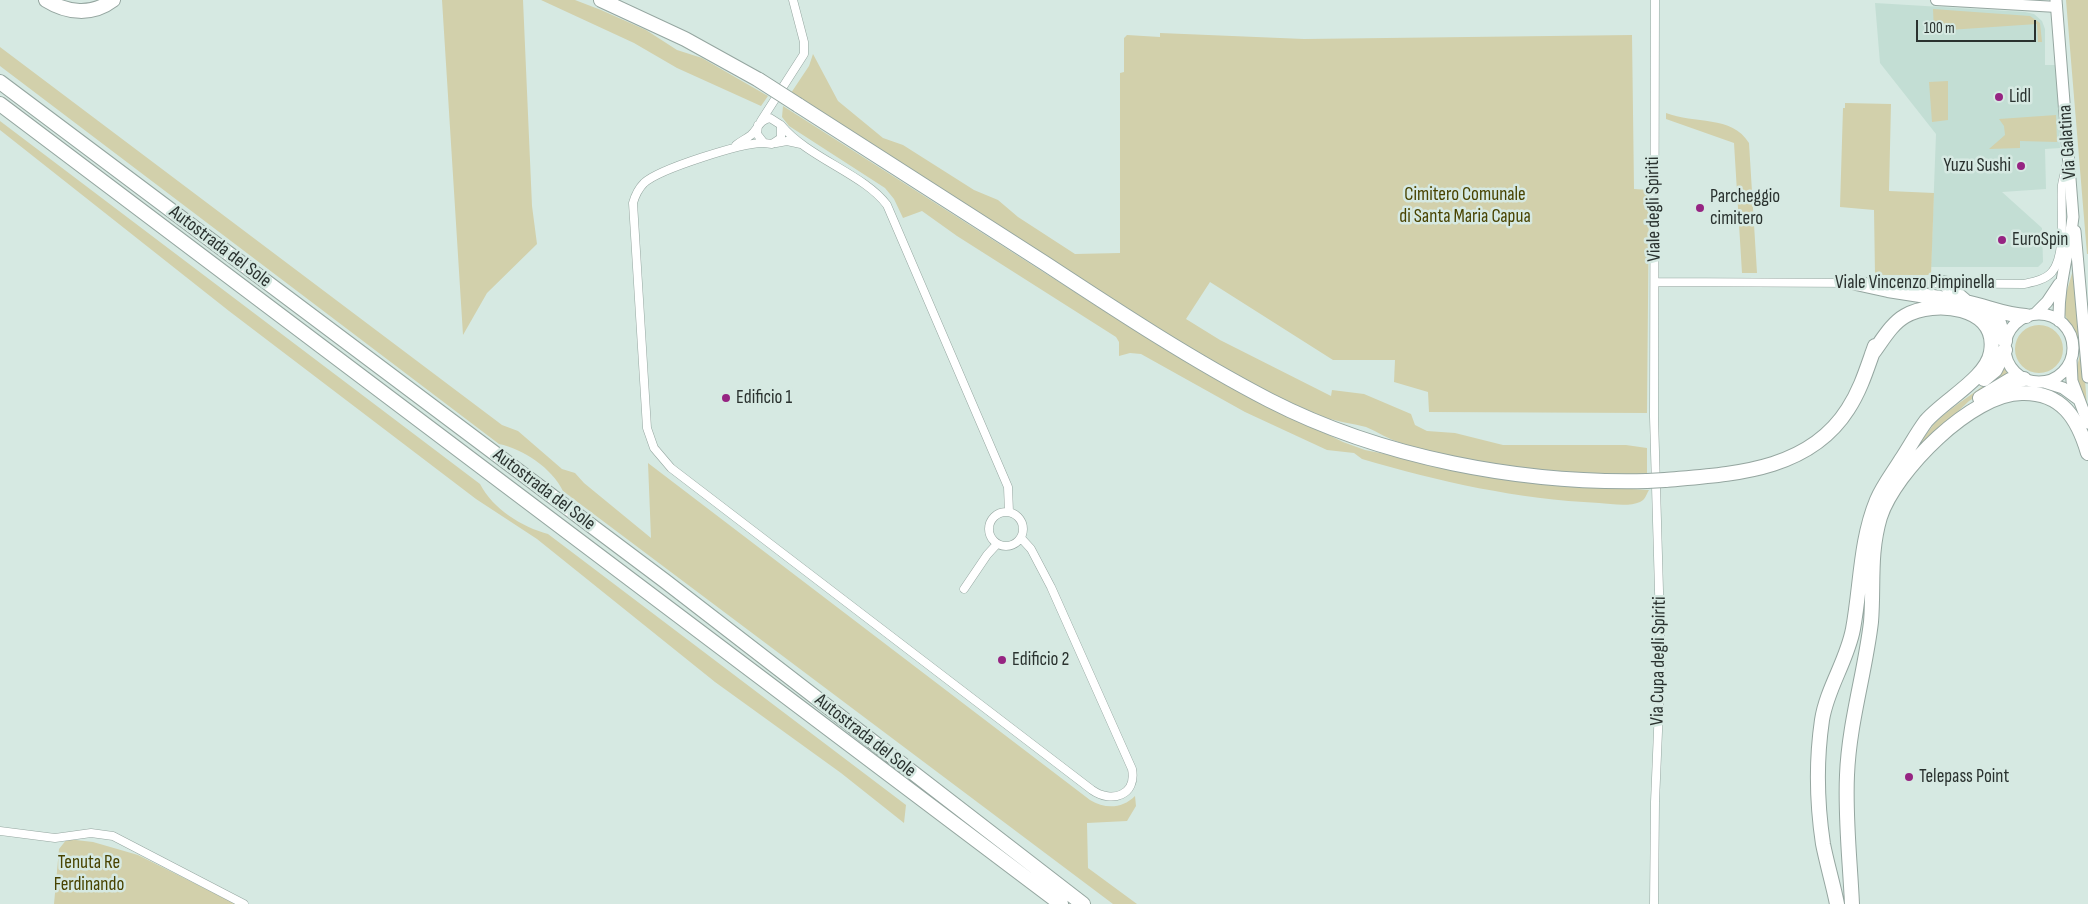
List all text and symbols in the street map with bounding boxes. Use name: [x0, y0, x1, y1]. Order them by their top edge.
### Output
scale bar: [1918, 10, 2038, 42]
text: 100 m: [1924, 19, 1955, 38]
place label: Lidl: [2009, 86, 2031, 108]
marker: Lidl: [1993, 91, 2005, 103]
street label: Via Galatina: [2054, 104, 2082, 180]
place label: Yuzu Sushi: [1944, 155, 2011, 177]
street label: Viale degli Spiriti: [1642, 156, 1666, 262]
marker: Yuzu Sushi: [2015, 160, 2027, 172]
park label: Cimitero Comunale di Santa Maria Capua: [1399, 184, 1531, 228]
place label: Parcheggio cimitero: [1710, 186, 1780, 230]
street label: Autostrada del Sole: [164, 201, 276, 293]
marker: Parcheggio cimitero: [1694, 202, 1706, 214]
place label: EuroSpin: [2012, 229, 2068, 251]
marker: EuroSpin: [1996, 234, 2008, 246]
street label: Viale Vincenzo Pimpinella: [1835, 272, 1995, 294]
place label: Edificio 1: [736, 387, 792, 409]
marker: Edificio 1: [720, 392, 732, 404]
street label: Autostrada del Sole: [488, 444, 600, 536]
street label: Via Cupa degli Spiriti: [1646, 596, 1672, 726]
place label: Edificio 2: [1012, 649, 1069, 671]
marker: Edificio 2: [996, 654, 1008, 666]
street label: Autostrada del Sole: [810, 689, 920, 783]
place label: Telepass Point: [1919, 766, 2009, 788]
marker: Telepass Point: [1903, 771, 1915, 783]
park label: Tenuta Re Ferdinando: [54, 852, 124, 896]

